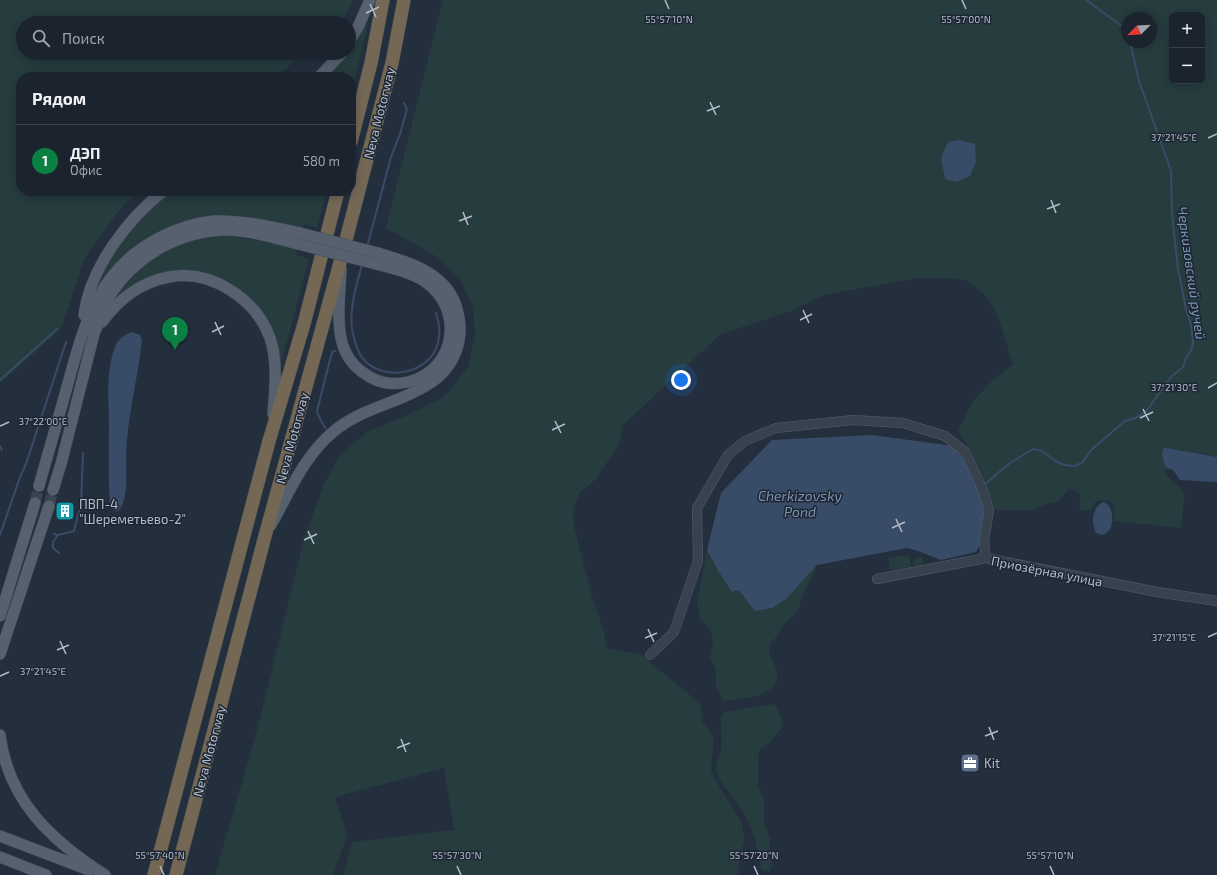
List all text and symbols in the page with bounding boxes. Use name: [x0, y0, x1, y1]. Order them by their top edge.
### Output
north arrow: [1121, 12, 1157, 48]
map controls: [1169, 12, 1205, 84]
button: +: [1169, 12, 1205, 48]
text: 55°57'10"N: [645, 13, 693, 25]
text: 55°57'00"N: [941, 13, 991, 25]
search box: [16, 16, 356, 60]
icon: search: [30, 27, 52, 49]
text: Поиск: [62, 29, 105, 47]
button: −: [1169, 48, 1205, 84]
street label: Neva Motorway: [360, 65, 398, 161]
text: Рядом: [32, 88, 86, 108]
text: 37°21'45"E: [1151, 131, 1198, 143]
text: ДЭП: [70, 144, 100, 162]
text: 1: [42, 153, 48, 169]
text: 580 m: [303, 153, 340, 169]
text: Офис: [70, 162, 102, 178]
water label: Черкизовский ручей: [1174, 205, 1210, 341]
pin: 1: [162, 317, 188, 350]
your location: [671, 370, 691, 390]
text: 37°21'30"E: [1151, 381, 1198, 393]
street label: Neva Motorway: [272, 390, 312, 485]
text: 37°22'00"E: [19, 415, 68, 427]
water label: Cherkizovsky Pond: [758, 487, 842, 520]
place label: ПВП-4 "Шереметьево-2": [79, 496, 186, 527]
building icon: ПВП-4 "Шереметьево-2": [54, 500, 76, 522]
street label: Приозёрная улица: [990, 552, 1104, 590]
text: 37°21'15"E: [1152, 631, 1197, 643]
text: 37°21'45"E: [20, 665, 67, 677]
street label: Neva Motorway: [189, 703, 229, 798]
office icon: Kit: [959, 752, 981, 774]
place label: Kit: [984, 755, 1000, 771]
text: 55°57'40"N: [135, 849, 185, 861]
text: 55°57'30"N: [432, 849, 482, 861]
text: 55°57'20"N: [729, 849, 779, 861]
text: 55°57'10"N: [1026, 849, 1074, 861]

